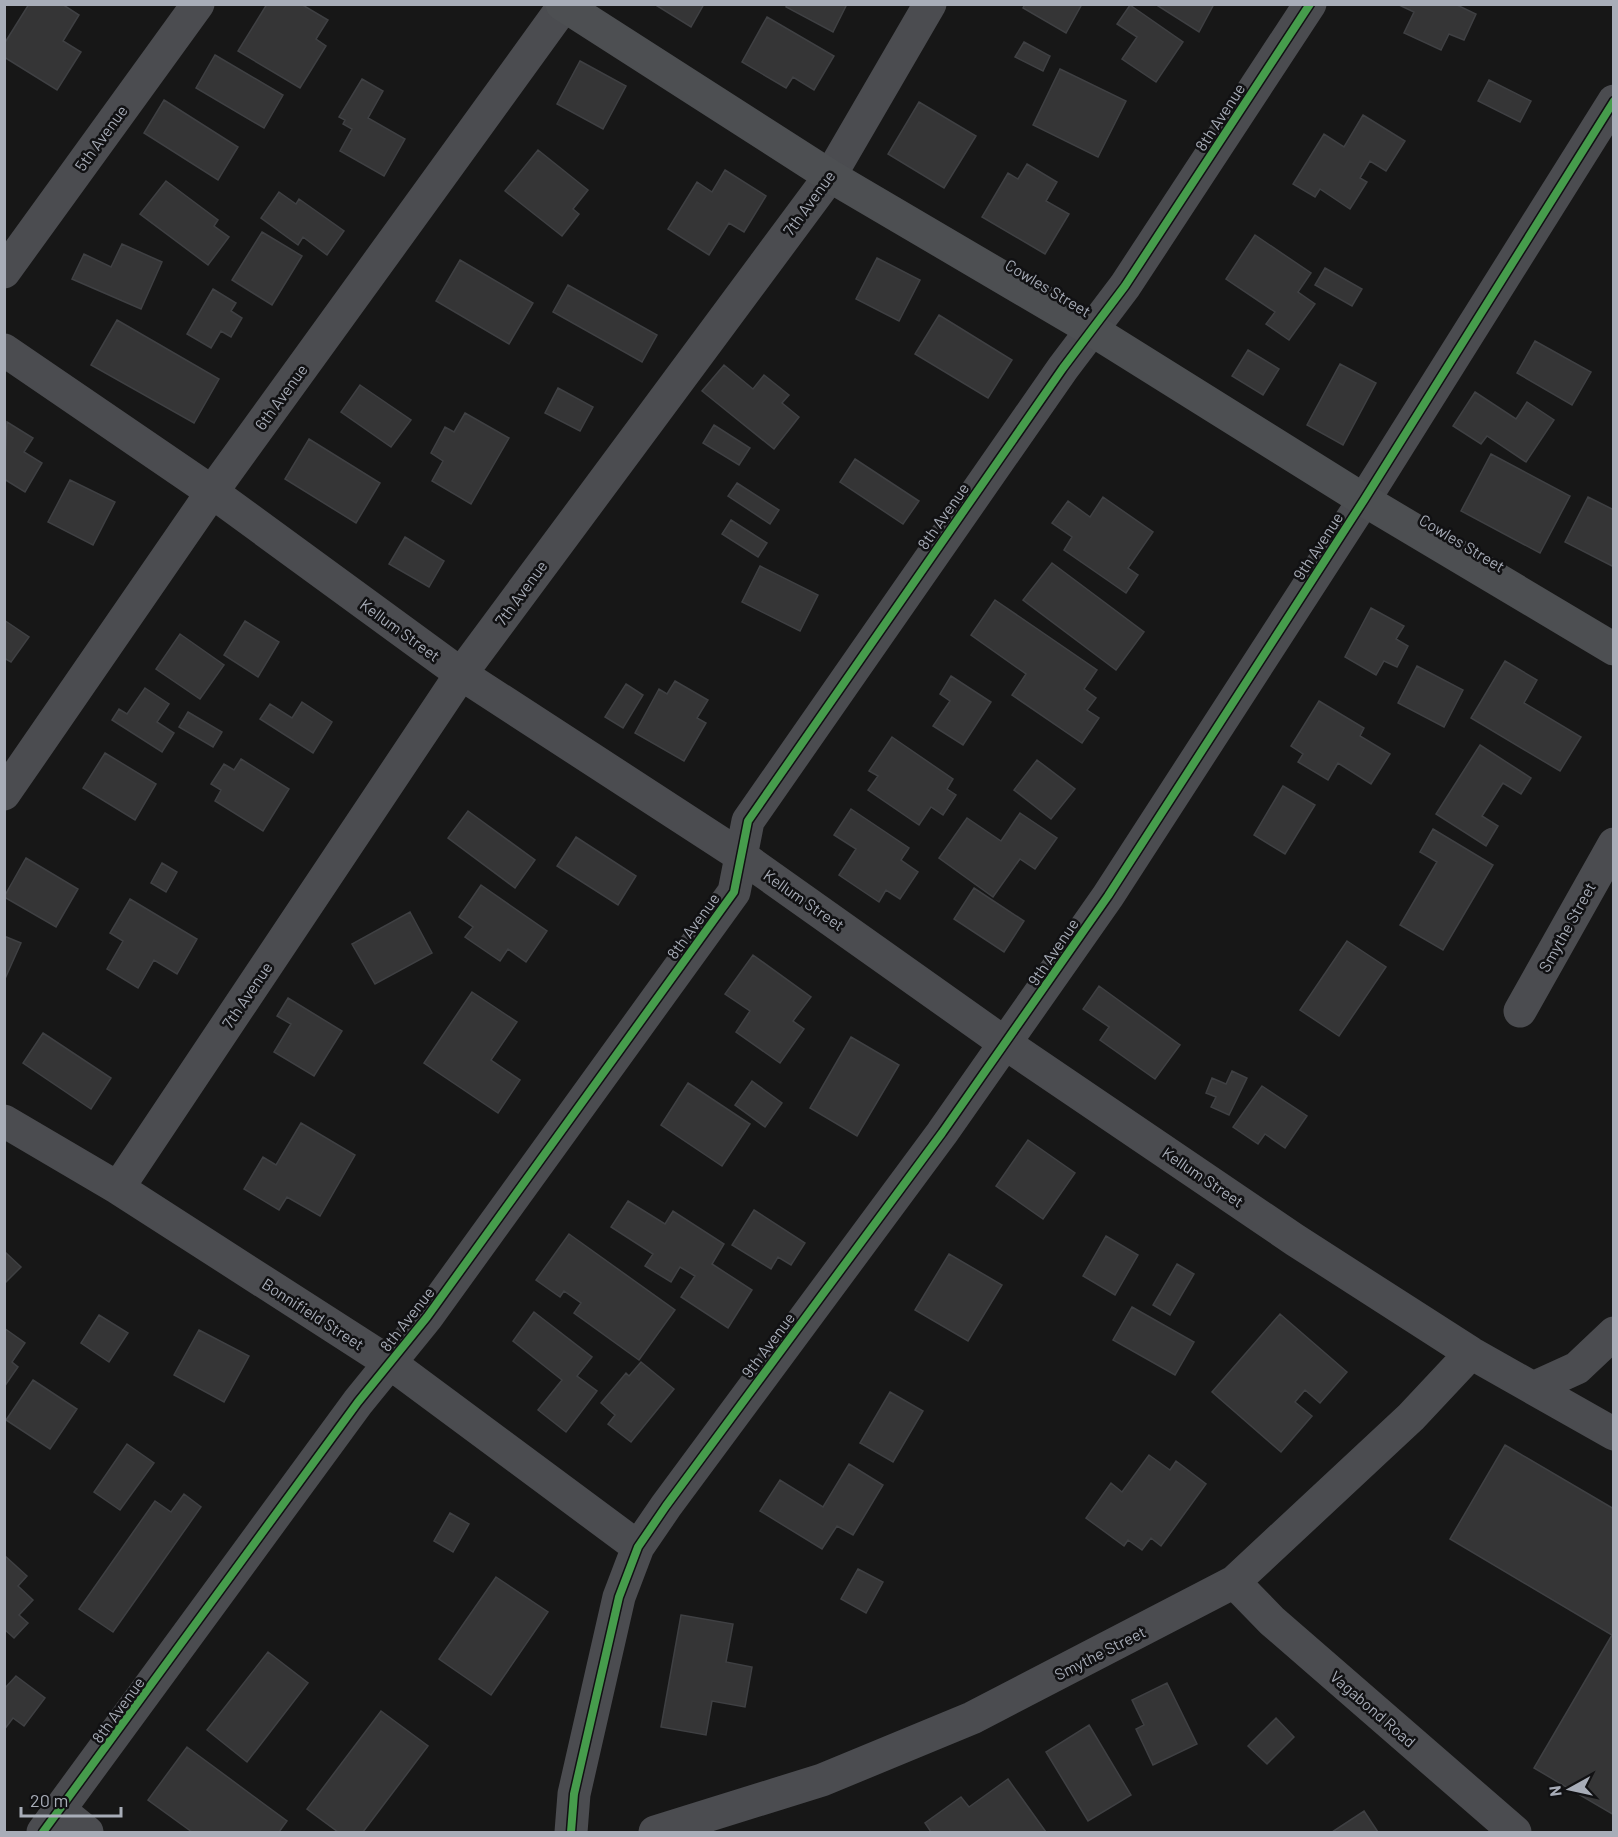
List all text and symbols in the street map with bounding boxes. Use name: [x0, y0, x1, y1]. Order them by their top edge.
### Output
street label: 8th Avenue: [1191, 79, 1248, 154]
street label: 5th Avenue: [70, 101, 131, 174]
street label: 7th Avenue: [779, 166, 839, 239]
street label: Cowles Street: [1002, 255, 1094, 321]
street label: 6th Avenue: [250, 360, 311, 433]
street label: 8th Avenue: [913, 479, 972, 553]
street label: 9th Avenue: [1289, 508, 1346, 583]
street label: Cowles Street: [1416, 510, 1508, 576]
street label: 7th Avenue: [491, 556, 551, 629]
street label: Kellum Street: [357, 594, 444, 665]
street label: Kellum Street: [760, 865, 848, 934]
street label: Smythe Street: [1534, 879, 1599, 975]
street label: 8th Avenue: [662, 889, 723, 962]
street label: 9th Avenue: [1023, 915, 1082, 989]
street label: 7th Avenue: [217, 958, 276, 1032]
street label: Kellum Street: [1159, 1142, 1248, 1211]
street label: Bonnifield Street: [259, 1274, 368, 1354]
street label: 8th Avenue: [375, 1283, 438, 1355]
street label: 9th Avenue: [737, 1308, 798, 1381]
street label: Smythe Street: [1051, 1621, 1148, 1684]
street label: Vagabond Road: [1327, 1666, 1420, 1751]
street label: 8th Avenue: [87, 1673, 148, 1746]
north arrow: [1540, 1759, 1600, 1819]
scale bar: [21, 1780, 122, 1818]
text: N: [1545, 1785, 1565, 1798]
text: 20 m: [30, 1789, 68, 1811]

